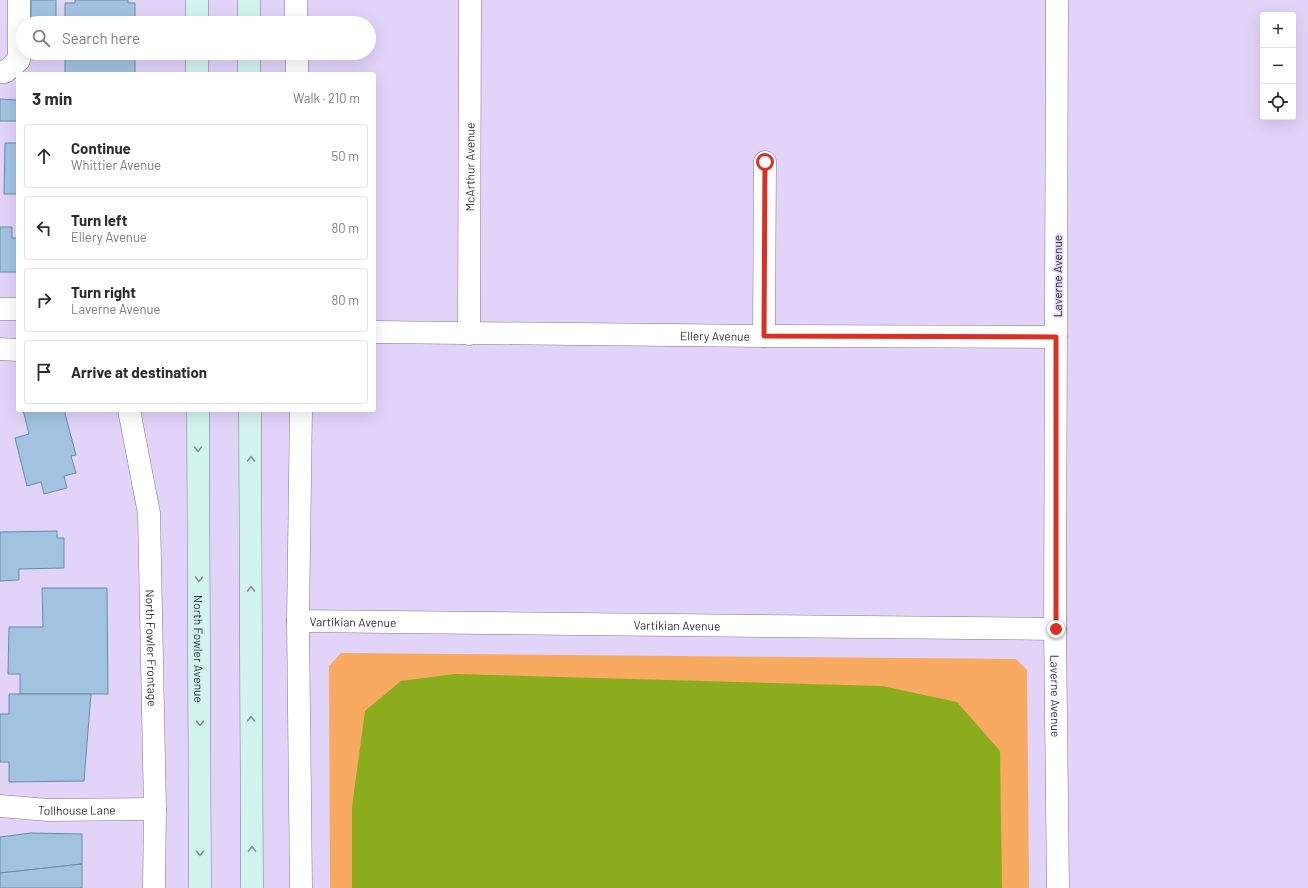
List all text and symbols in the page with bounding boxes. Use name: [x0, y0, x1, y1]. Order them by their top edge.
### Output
map controls: [1260, 12, 1296, 120]
button: +: [1260, 12, 1296, 48]
search box: [16, 16, 376, 60]
icon: search: [30, 27, 52, 49]
text: Search here: [62, 29, 140, 47]
button: −: [1260, 48, 1296, 84]
button: locate: [1260, 84, 1296, 120]
text: 3 min: [32, 88, 72, 108]
text: Walk · 210 m: [293, 90, 360, 106]
street label: McArthur Avenue: [462, 123, 477, 211]
text: Continue: [71, 139, 131, 157]
icon: ahead: [33, 145, 55, 167]
text: 50 m: [332, 148, 359, 164]
route start: [756, 153, 774, 171]
text: Whittier Avenue: [71, 157, 161, 173]
text: Turn left: [71, 211, 127, 229]
icon: left: [33, 217, 55, 239]
text: 80 m: [332, 220, 359, 236]
text: Ellery Avenue: [71, 229, 147, 245]
street label: Laverne Avenue: [1050, 235, 1064, 317]
text: Turn right: [71, 283, 136, 301]
icon: right: [33, 289, 55, 311]
text: 80 m: [332, 292, 359, 308]
text: Laverne Avenue: [71, 301, 160, 317]
street label: Ellery Avenue: [680, 328, 750, 343]
icon: arrive: [33, 361, 55, 383]
text: Arrive at destination: [71, 363, 207, 381]
one-way arrow: [194, 446, 202, 452]
one-way arrow: [247, 456, 255, 462]
one-way arrow: [195, 576, 203, 582]
one-way arrow: [247, 586, 255, 592]
street label: North Fowler Frontage: [144, 589, 160, 707]
street label: North Fowler Avenue: [192, 595, 206, 703]
street label: Vartikian Avenue: [309, 614, 397, 629]
street label: Vartikian Avenue: [633, 618, 720, 632]
route end: [1047, 620, 1065, 638]
street label: Laverne Avenue: [1048, 655, 1063, 737]
one-way arrow: [247, 716, 255, 722]
one-way arrow: [196, 720, 204, 726]
street label: Tollhouse Lane: [37, 802, 116, 817]
one-way arrow: [248, 846, 256, 852]
one-way arrow: [196, 850, 204, 856]

